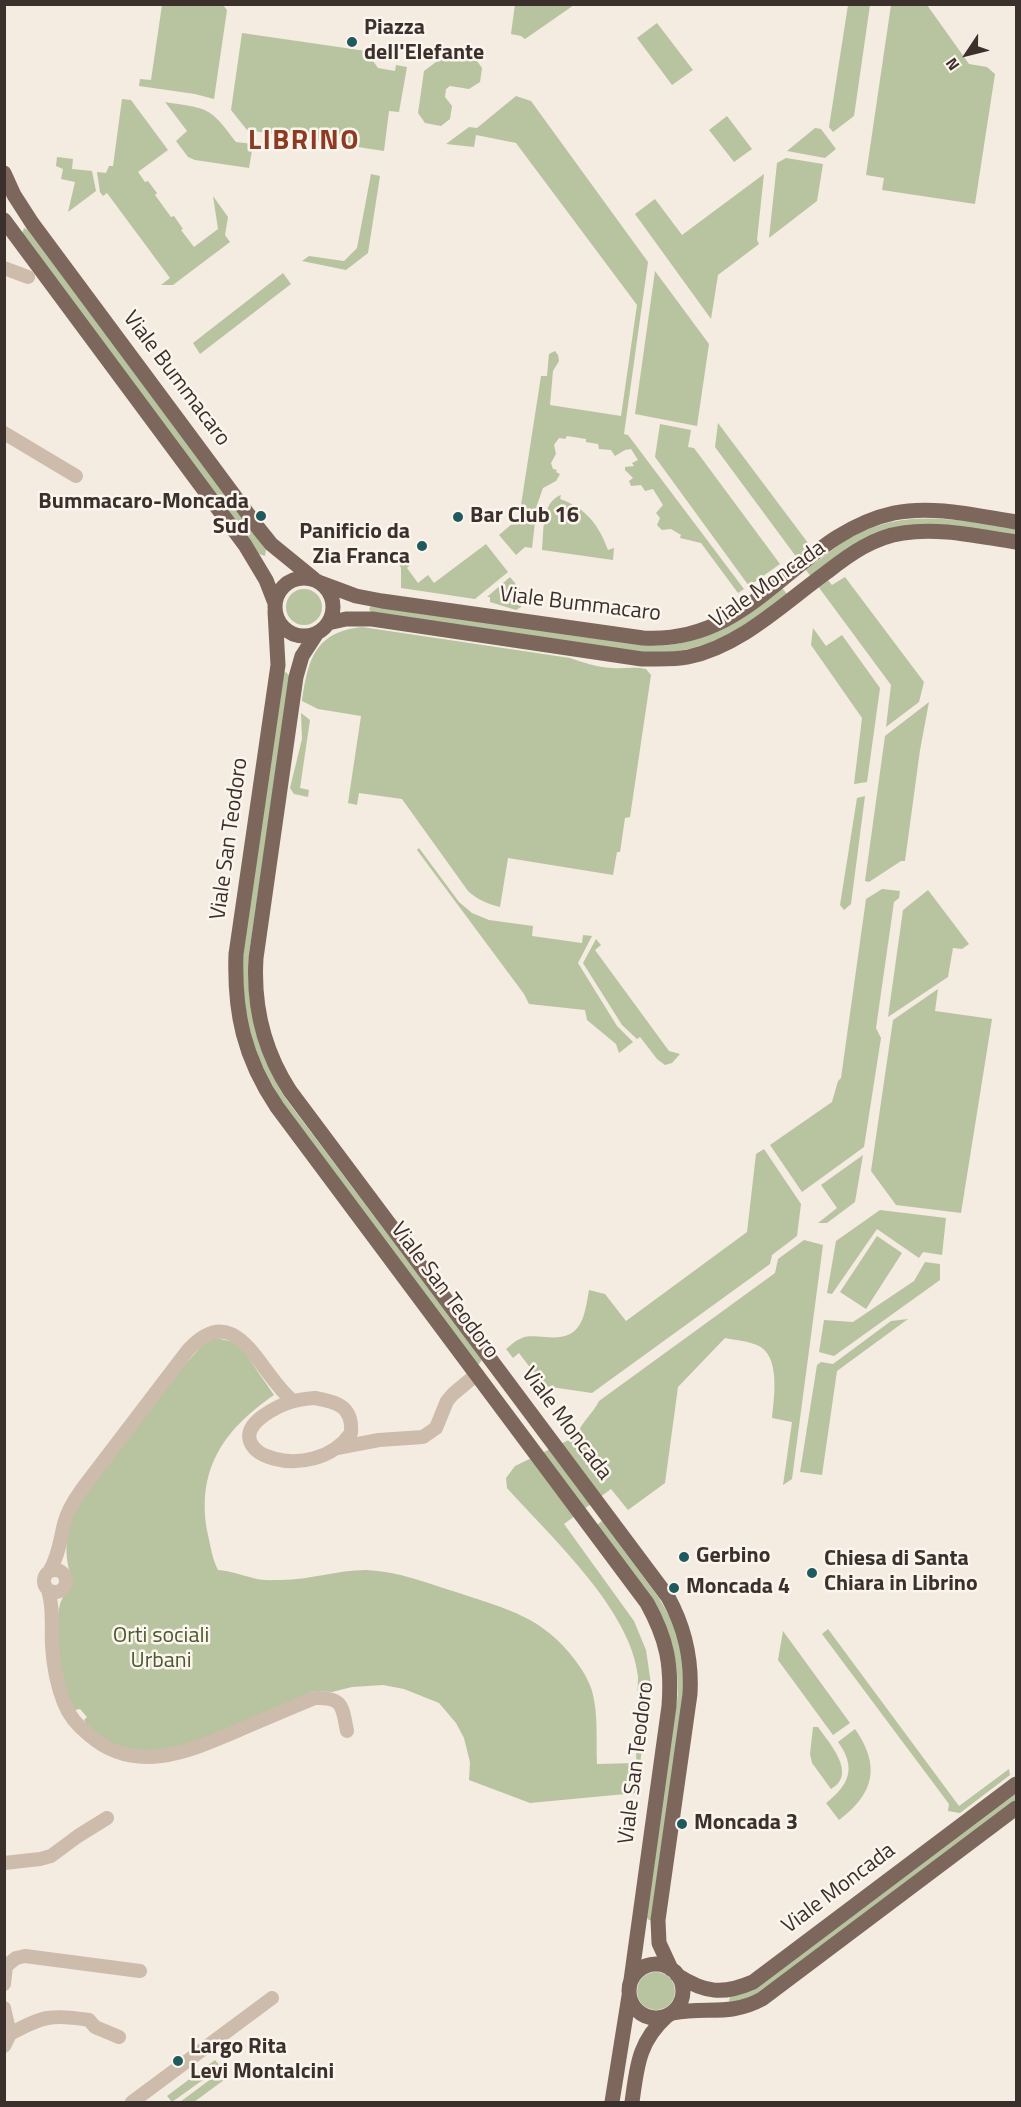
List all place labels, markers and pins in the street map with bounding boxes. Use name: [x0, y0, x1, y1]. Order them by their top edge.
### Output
place label: Piazza dell'Elefante: [364, 16, 484, 68]
marker: Piazza dell'Elefante: [345, 35, 359, 49]
place label: Bummacaro-Moncada Sud: [38, 490, 249, 542]
place label: Bar Club 16: [470, 504, 579, 530]
marker: Bummacaro-Moncada Sud: [254, 509, 268, 523]
marker: Bar Club 16: [451, 510, 465, 524]
place label: Panificio da Zia Franca: [299, 520, 410, 572]
marker: Panificio da Zia Franca: [415, 539, 429, 553]
place label: Gerbino: [696, 1544, 770, 1570]
place label: Chiesa di Santa Chiara in Librino: [824, 1547, 978, 1598]
marker: Gerbino: [677, 1550, 691, 1564]
marker: Chiesa di Santa Chiara in Librino: [805, 1566, 819, 1580]
place label: Moncada 4: [686, 1575, 790, 1601]
marker: Moncada 4: [667, 1581, 681, 1595]
place label: Moncada 3: [694, 1811, 798, 1837]
marker: Moncada 3: [675, 1817, 689, 1831]
place label: Largo Rita Levi Montalcini: [190, 2035, 334, 2086]
marker: Largo Rita Levi Montalcini: [171, 2054, 185, 2068]

